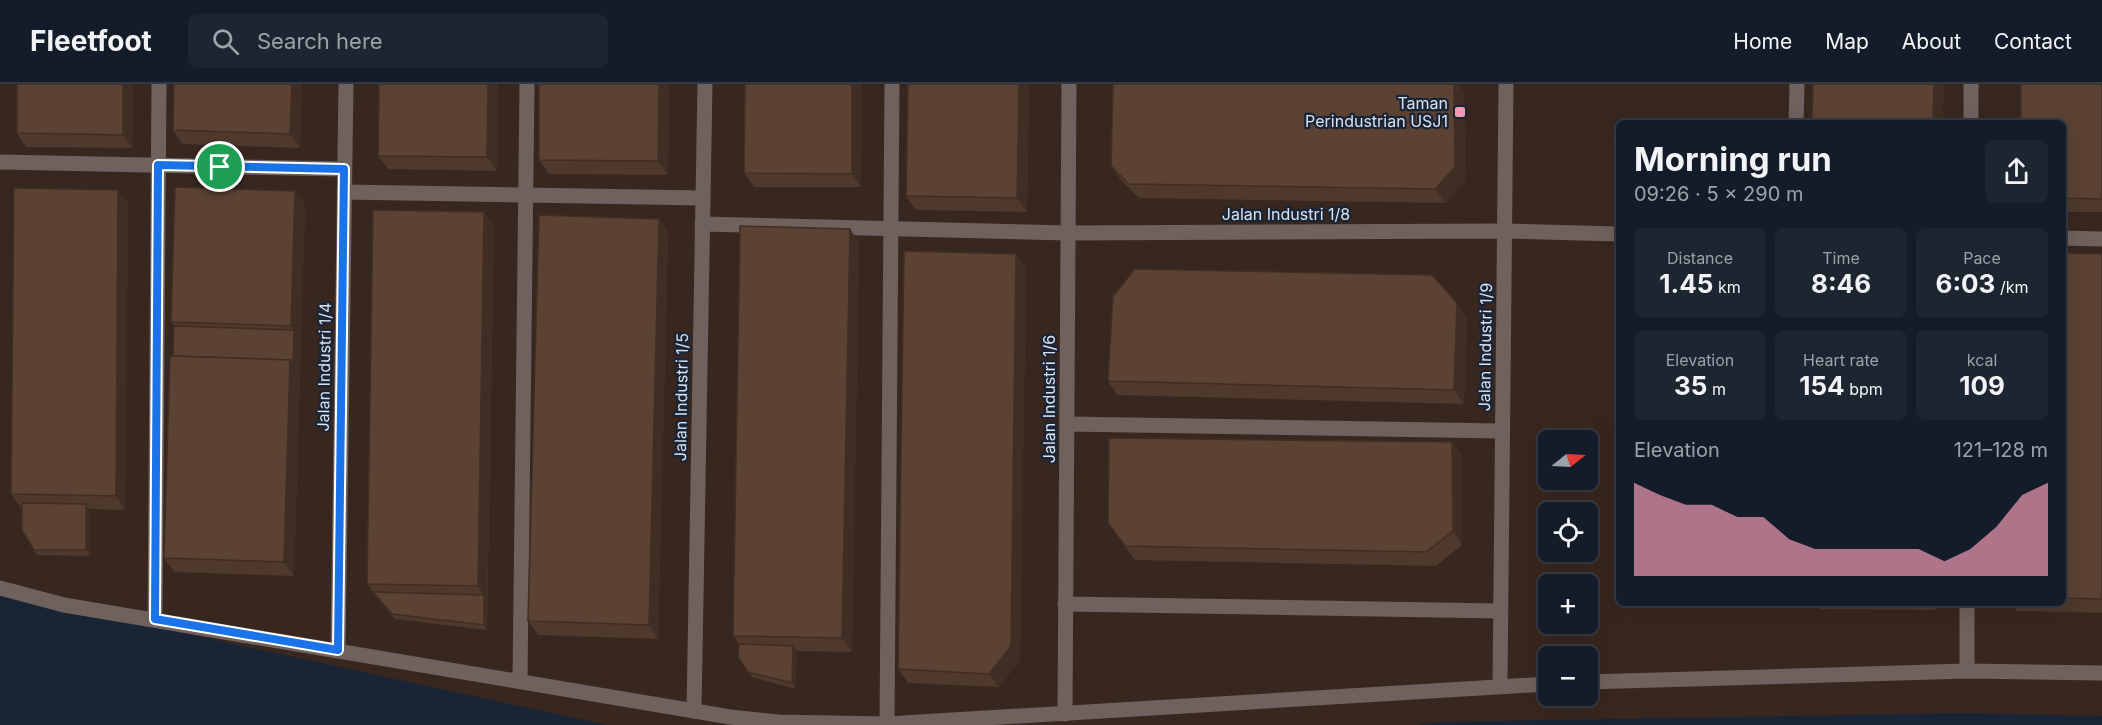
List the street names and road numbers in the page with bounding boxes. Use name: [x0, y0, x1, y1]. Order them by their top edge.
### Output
street label: Jalan Industri 1/8: [1222, 204, 1350, 224]
street label: Jalan Industri 1/9: [1474, 283, 1496, 411]
street label: Jalan Industri 1/4: [313, 302, 335, 432]
street label: Jalan Industri 1/5: [670, 333, 692, 461]
street label: Jalan Industri 1/6: [1039, 335, 1059, 463]

